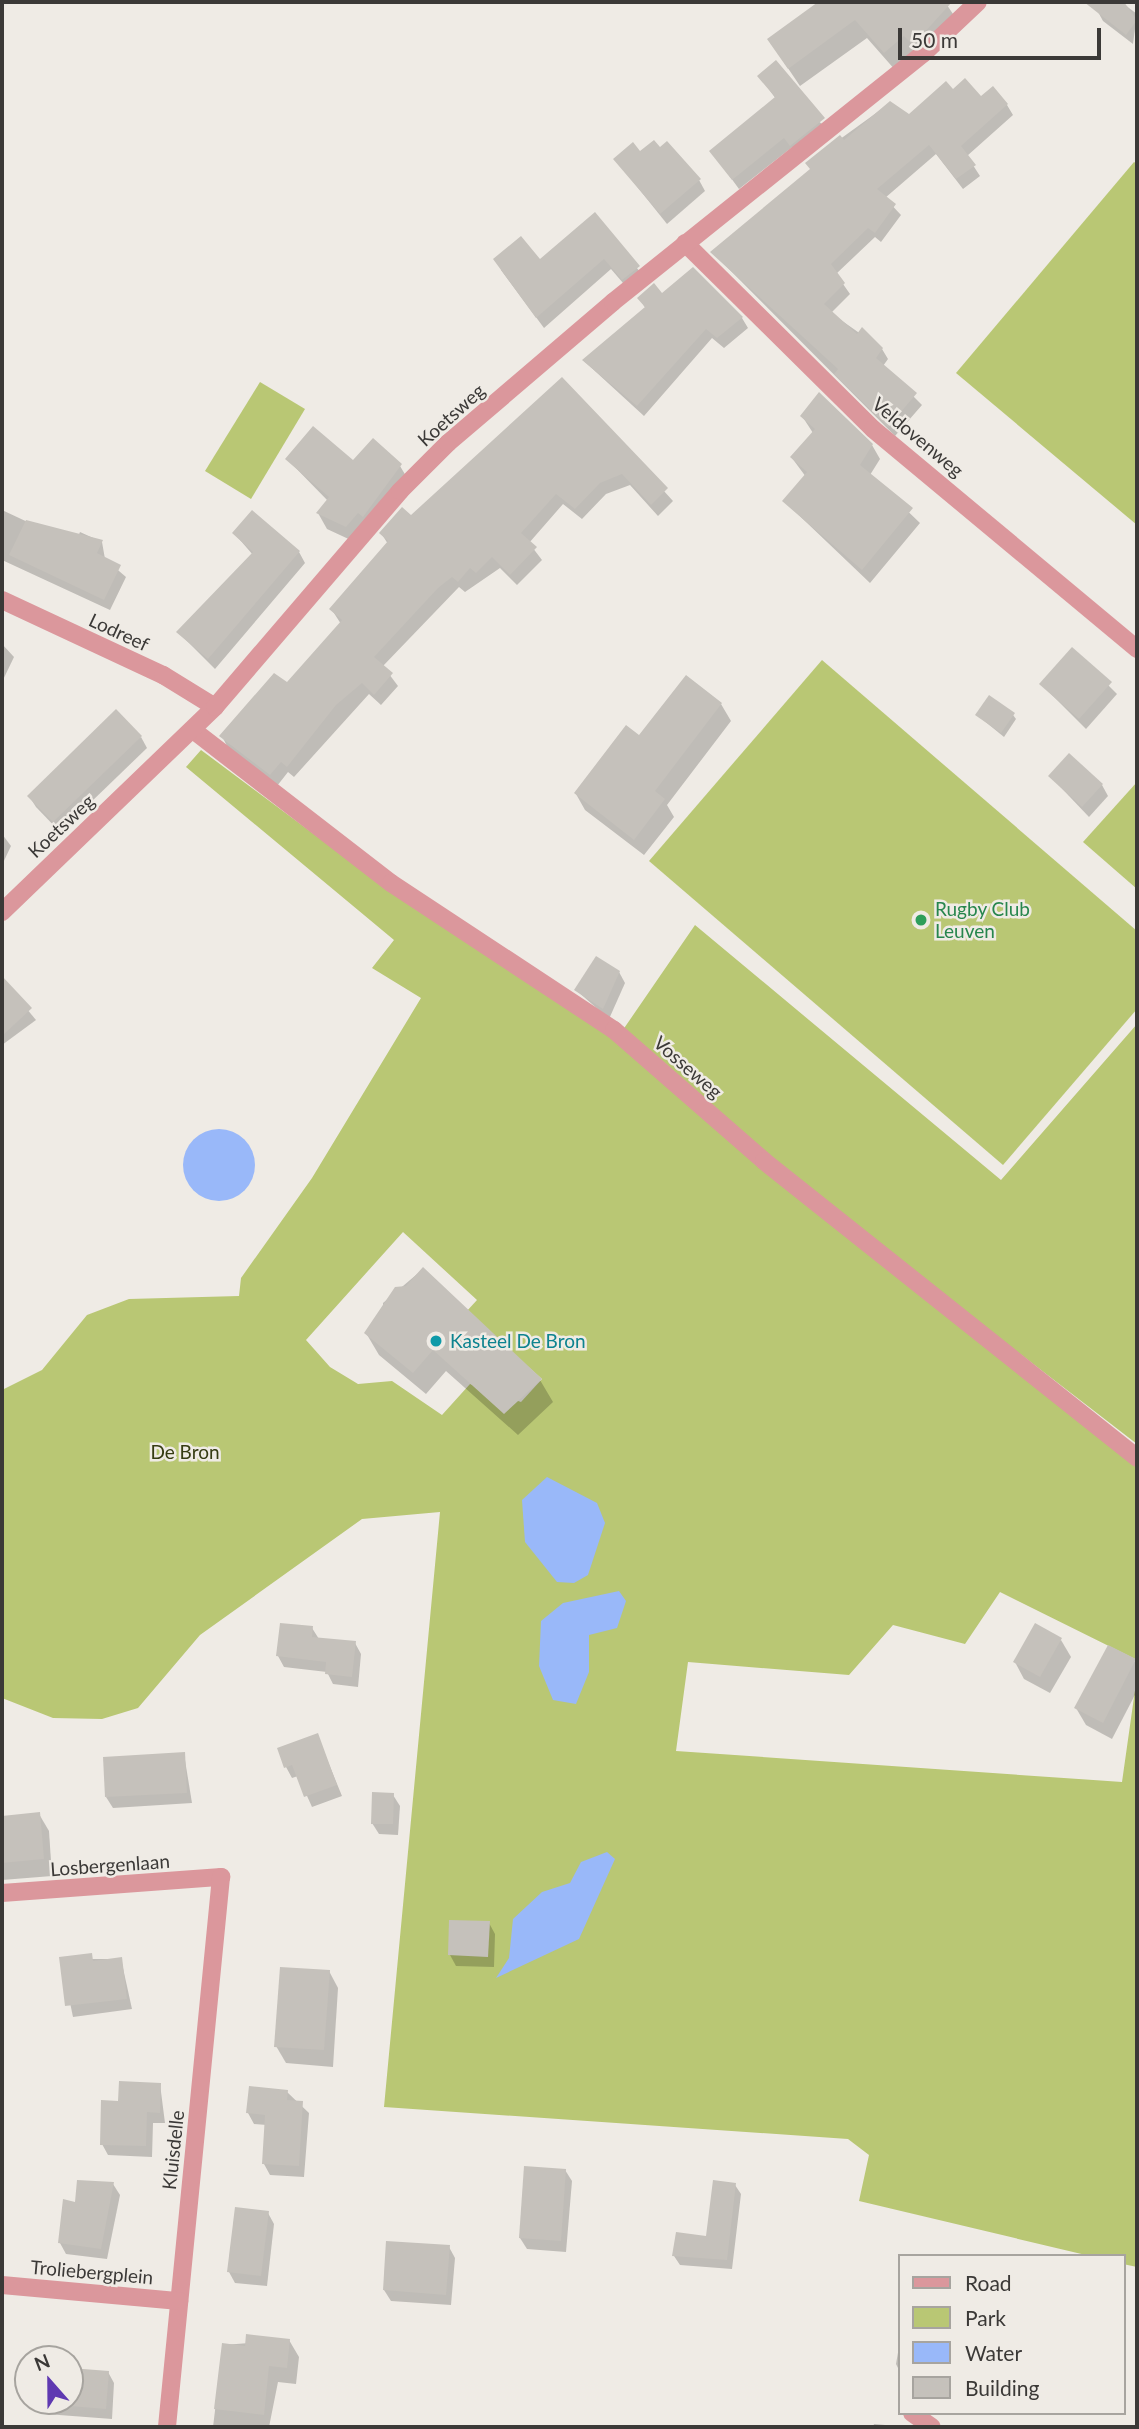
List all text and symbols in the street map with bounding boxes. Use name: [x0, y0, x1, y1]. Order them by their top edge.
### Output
scale bar: [901, 14, 1104, 58]
text: 50 m: [911, 27, 958, 52]
street label: Koetsweg: [413, 379, 489, 451]
street label: Veldovenweg: [868, 392, 968, 482]
street label: Lodreef: [85, 608, 153, 656]
street label: Koetsweg: [23, 790, 99, 862]
place label: Rugby Club Leuven: [935, 898, 1030, 942]
marker: Rugby Club Leuven: [913, 912, 929, 928]
street label: Vosseweg: [649, 1031, 727, 1103]
place label: Kasteel De Bron: [450, 1330, 586, 1352]
marker: Kasteel De Bron: [428, 1333, 444, 1349]
park label: De Bron: [150, 1441, 220, 1463]
street label: Losbergenlaan: [49, 1849, 171, 1881]
street label: Kluisdelle: [157, 2109, 189, 2191]
legend: [898, 2254, 1125, 2415]
street label: Troliebergplein: [30, 2255, 154, 2289]
text: Road: [965, 2270, 1012, 2295]
text: Park: [965, 2305, 1006, 2330]
text: Water: [965, 2340, 1022, 2365]
north arrow: [14, 2345, 84, 2415]
text: N: [31, 2348, 53, 2375]
text: Building: [965, 2375, 1040, 2400]

